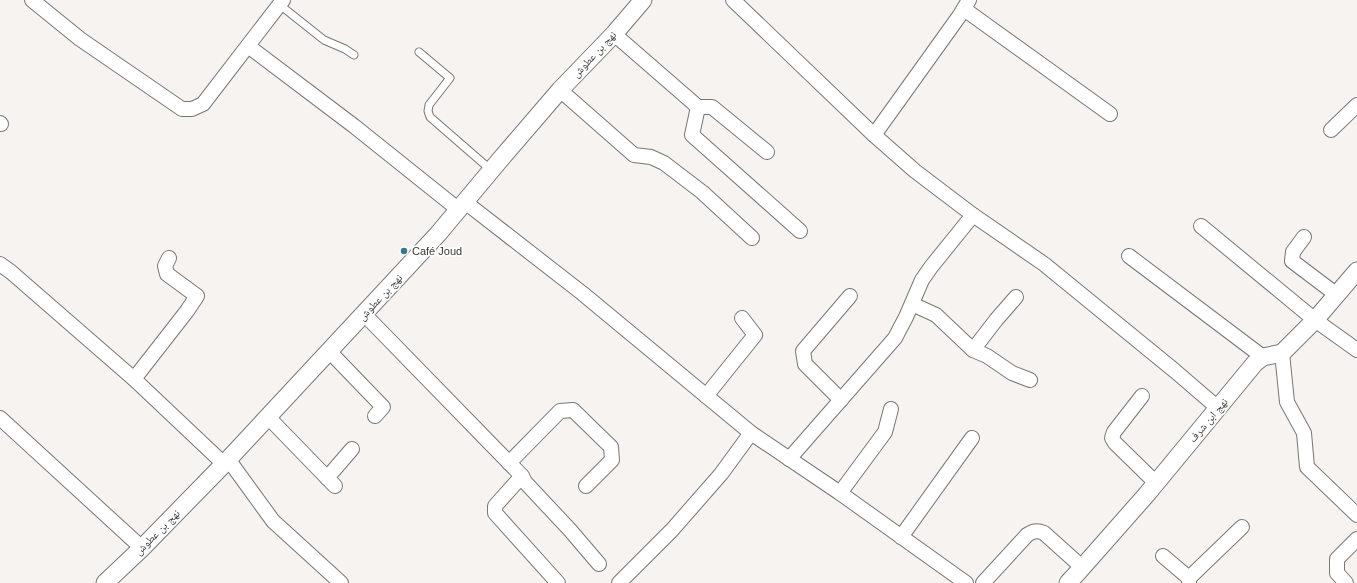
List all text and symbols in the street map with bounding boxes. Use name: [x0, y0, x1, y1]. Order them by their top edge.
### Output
street label: نهج بن عطوش: [570, 28, 619, 80]
place label: Café Joud: [412, 245, 462, 257]
marker: Café Joud: [399, 246, 409, 256]
street label: نهج بن عطوش: [356, 271, 405, 323]
street label: نهج ابن شرف: [1186, 396, 1231, 445]
street label: نهج بن عطوش: [132, 507, 183, 558]

